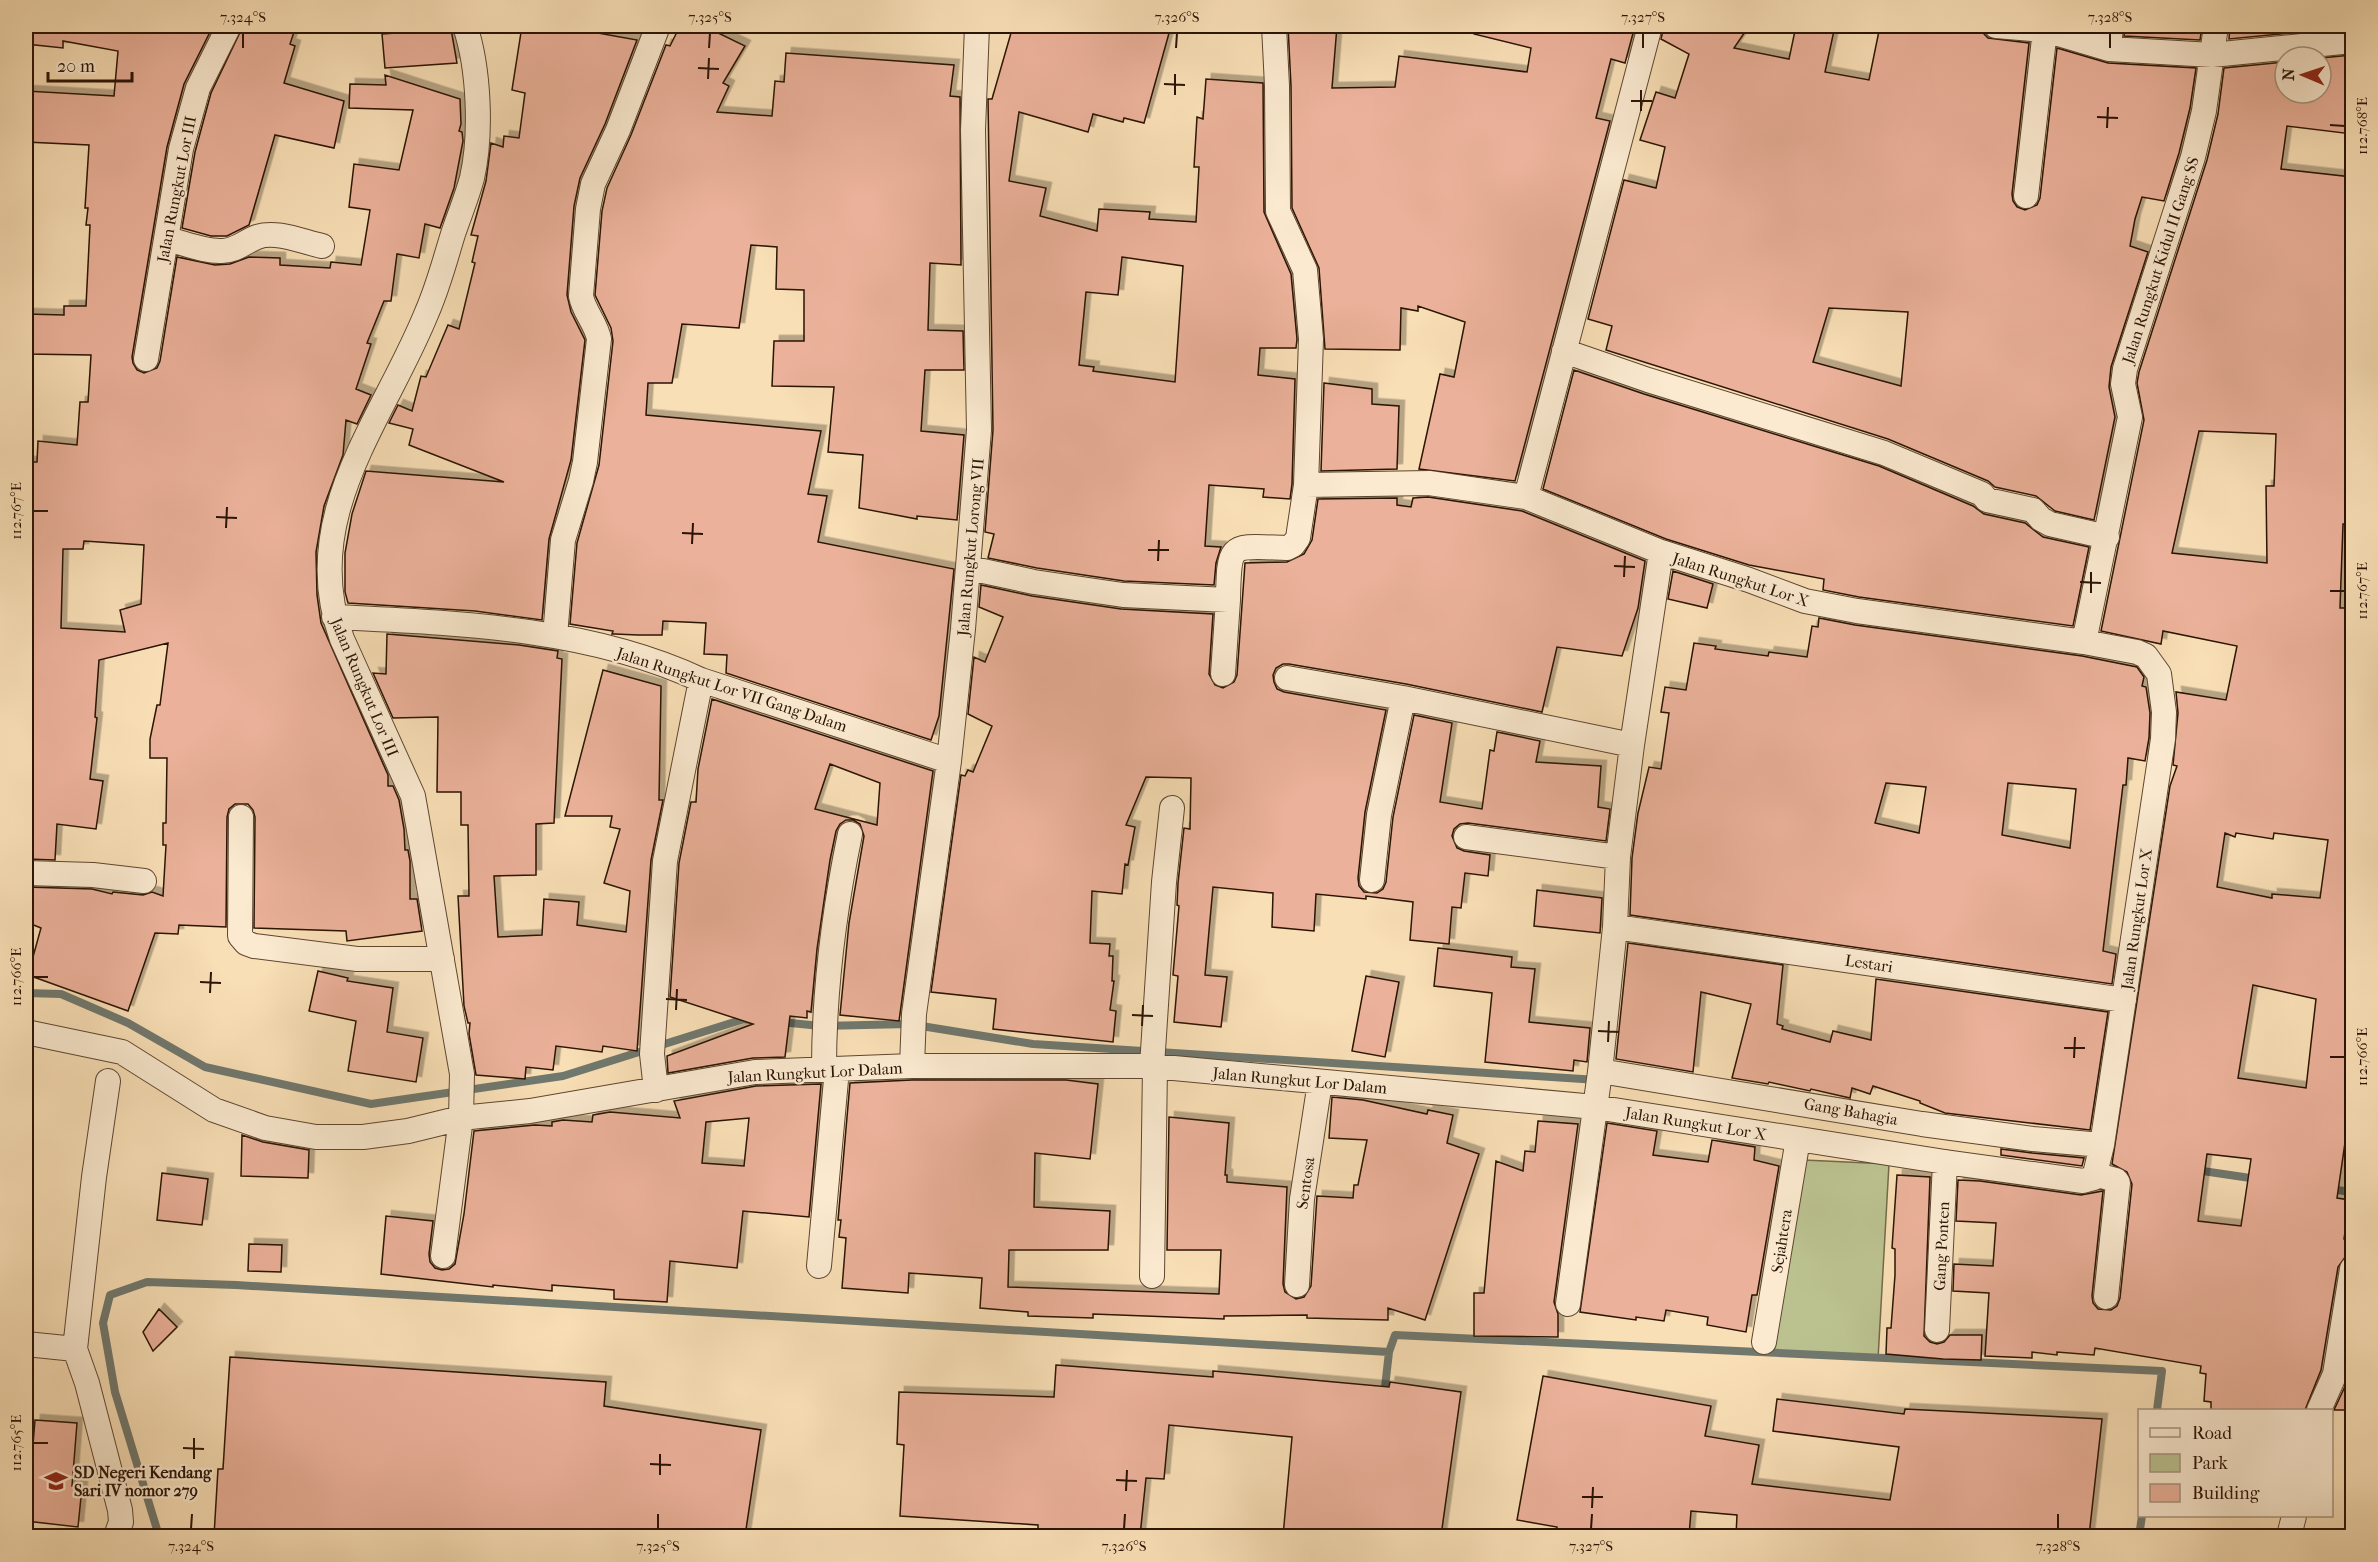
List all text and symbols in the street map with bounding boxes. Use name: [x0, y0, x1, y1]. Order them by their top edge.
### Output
text: 7.324°S: [220, 8, 266, 26]
text: 7.325°S: [688, 8, 732, 26]
text: 7.326°S: [1154, 8, 1200, 26]
text: 7.327°S: [1621, 8, 1665, 26]
text: 7.328°S: [2088, 8, 2132, 26]
scale bar: [48, 45, 132, 83]
north arrow: [2273, 45, 2333, 105]
text: 20 m: [57, 56, 95, 77]
text: N: [2279, 67, 2298, 81]
text: 112.768°E: [2353, 97, 2371, 155]
street label: Jalan Rungkut Lor III: [153, 114, 200, 266]
street label: Jalan Rungkut Kidul II Gang SS: [2117, 154, 2203, 368]
street label: Jalan Rungkut Lorong VII: [953, 457, 988, 639]
text: 112.767°E: [7, 482, 25, 540]
street label: Jalan Rungkut Lor X: [1668, 548, 1812, 611]
text: 112.767°E: [2353, 562, 2371, 620]
street label: Jalan Rungkut Lor III: [326, 613, 402, 759]
street label: Jalan Rungkut Lor VII Gang Dalam: [612, 643, 850, 736]
street label: Jalan Rungkut Lor X: [2117, 847, 2156, 993]
text: 112.766°E: [7, 948, 25, 1006]
street label: Lestari: [1844, 951, 1894, 976]
text: 112.766°E: [2353, 1028, 2371, 1086]
street label: Jalan Rungkut Lor Dalam: [725, 1058, 904, 1087]
street label: Jalan Rungkut Lor Dalam: [1210, 1063, 1389, 1098]
street label: Gang Bahagia: [1803, 1094, 1900, 1129]
street label: Jalan Rungkut Lor X: [1622, 1103, 1768, 1144]
street label: Sentosa: [1292, 1155, 1319, 1210]
street label: Gang Ponten: [1930, 1200, 1953, 1291]
street label: Sejahtera: [1767, 1207, 1796, 1274]
legend: [2138, 1409, 2333, 1517]
text: 112.765°E: [7, 1415, 25, 1471]
text: Road: [2192, 1423, 2232, 1444]
text: Park: [2192, 1453, 2229, 1474]
place label: SD Negeri Kendang Sari IV nomor 279: [74, 1463, 212, 1501]
school or university icon: SD Negeri Kendang Sari IV nomor 279: [43, 1468, 69, 1494]
text: Building: [2192, 1483, 2260, 1504]
text: 7.324°S: [168, 1537, 214, 1555]
text: 7.325°S: [636, 1537, 680, 1555]
text: 7.326°S: [1101, 1537, 1147, 1555]
text: 7.327°S: [1569, 1537, 1613, 1555]
text: 7.328°S: [2036, 1537, 2080, 1555]

